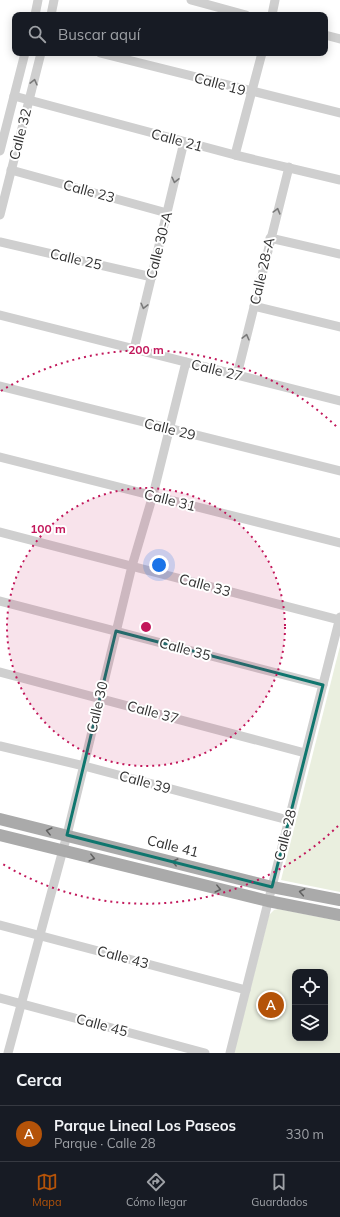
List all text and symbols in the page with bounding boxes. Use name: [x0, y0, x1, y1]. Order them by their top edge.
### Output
search box: [12, 12, 328, 56]
icon: search: [26, 23, 48, 45]
text: Buscar aquí: [58, 25, 140, 44]
street label: Calle 19: [192, 69, 248, 99]
one-way arrow: [29, 79, 37, 85]
street label: Calle 32: [5, 106, 35, 162]
street label: Calle 21: [149, 125, 205, 155]
street label: Calle 23: [61, 176, 117, 206]
one-way arrow: [171, 176, 180, 183]
one-way arrow: [272, 208, 281, 215]
street label: Calle 30-A: [142, 209, 176, 280]
street label: Calle 28-A: [246, 235, 279, 306]
street label: Calle 25: [48, 244, 104, 274]
one-way arrow: [141, 303, 149, 309]
one-way arrow: [241, 334, 250, 341]
text: 200 m: [128, 342, 164, 357]
street label: Calle 27: [189, 355, 245, 385]
street label: Calle 29: [142, 414, 198, 444]
street label: Calle 31: [142, 485, 198, 515]
text: 100 m: [30, 521, 66, 536]
your location: [149, 555, 169, 575]
street label: Calle 33: [177, 570, 233, 600]
centre of rings: [139, 620, 153, 634]
street label: Calle 35: [157, 634, 213, 664]
street label: Calle 30: [82, 679, 112, 735]
street label: Calle 37: [125, 697, 181, 727]
street label: Calle 39: [117, 767, 173, 797]
street label: Calle 28: [270, 807, 300, 863]
one-way arrow: [46, 827, 53, 836]
street label: Calle 41: [145, 831, 201, 861]
one-way arrow: [89, 853, 95, 861]
one-way arrow: [172, 859, 178, 867]
one-way arrow: [215, 884, 222, 893]
one-way arrow: [299, 889, 305, 897]
street label: Calle 43: [95, 942, 151, 972]
map controls: [292, 969, 328, 1041]
button: locate: [292, 969, 328, 1005]
pin: A: [258, 990, 284, 1020]
button: layers: [292, 1005, 328, 1041]
street label: Calle 45: [74, 1010, 130, 1040]
text: Cerca: [16, 1069, 62, 1090]
text: Parque Lineal Los Paseos: [54, 1116, 236, 1135]
text: A: [24, 1126, 34, 1142]
text: 330 m: [286, 1126, 324, 1142]
text: Parque · Calle 28: [54, 1135, 155, 1151]
tab: Mapa: [32, 1171, 62, 1209]
tab: Cómo llegar: [126, 1171, 187, 1209]
tab: Guardados: [251, 1171, 308, 1209]

